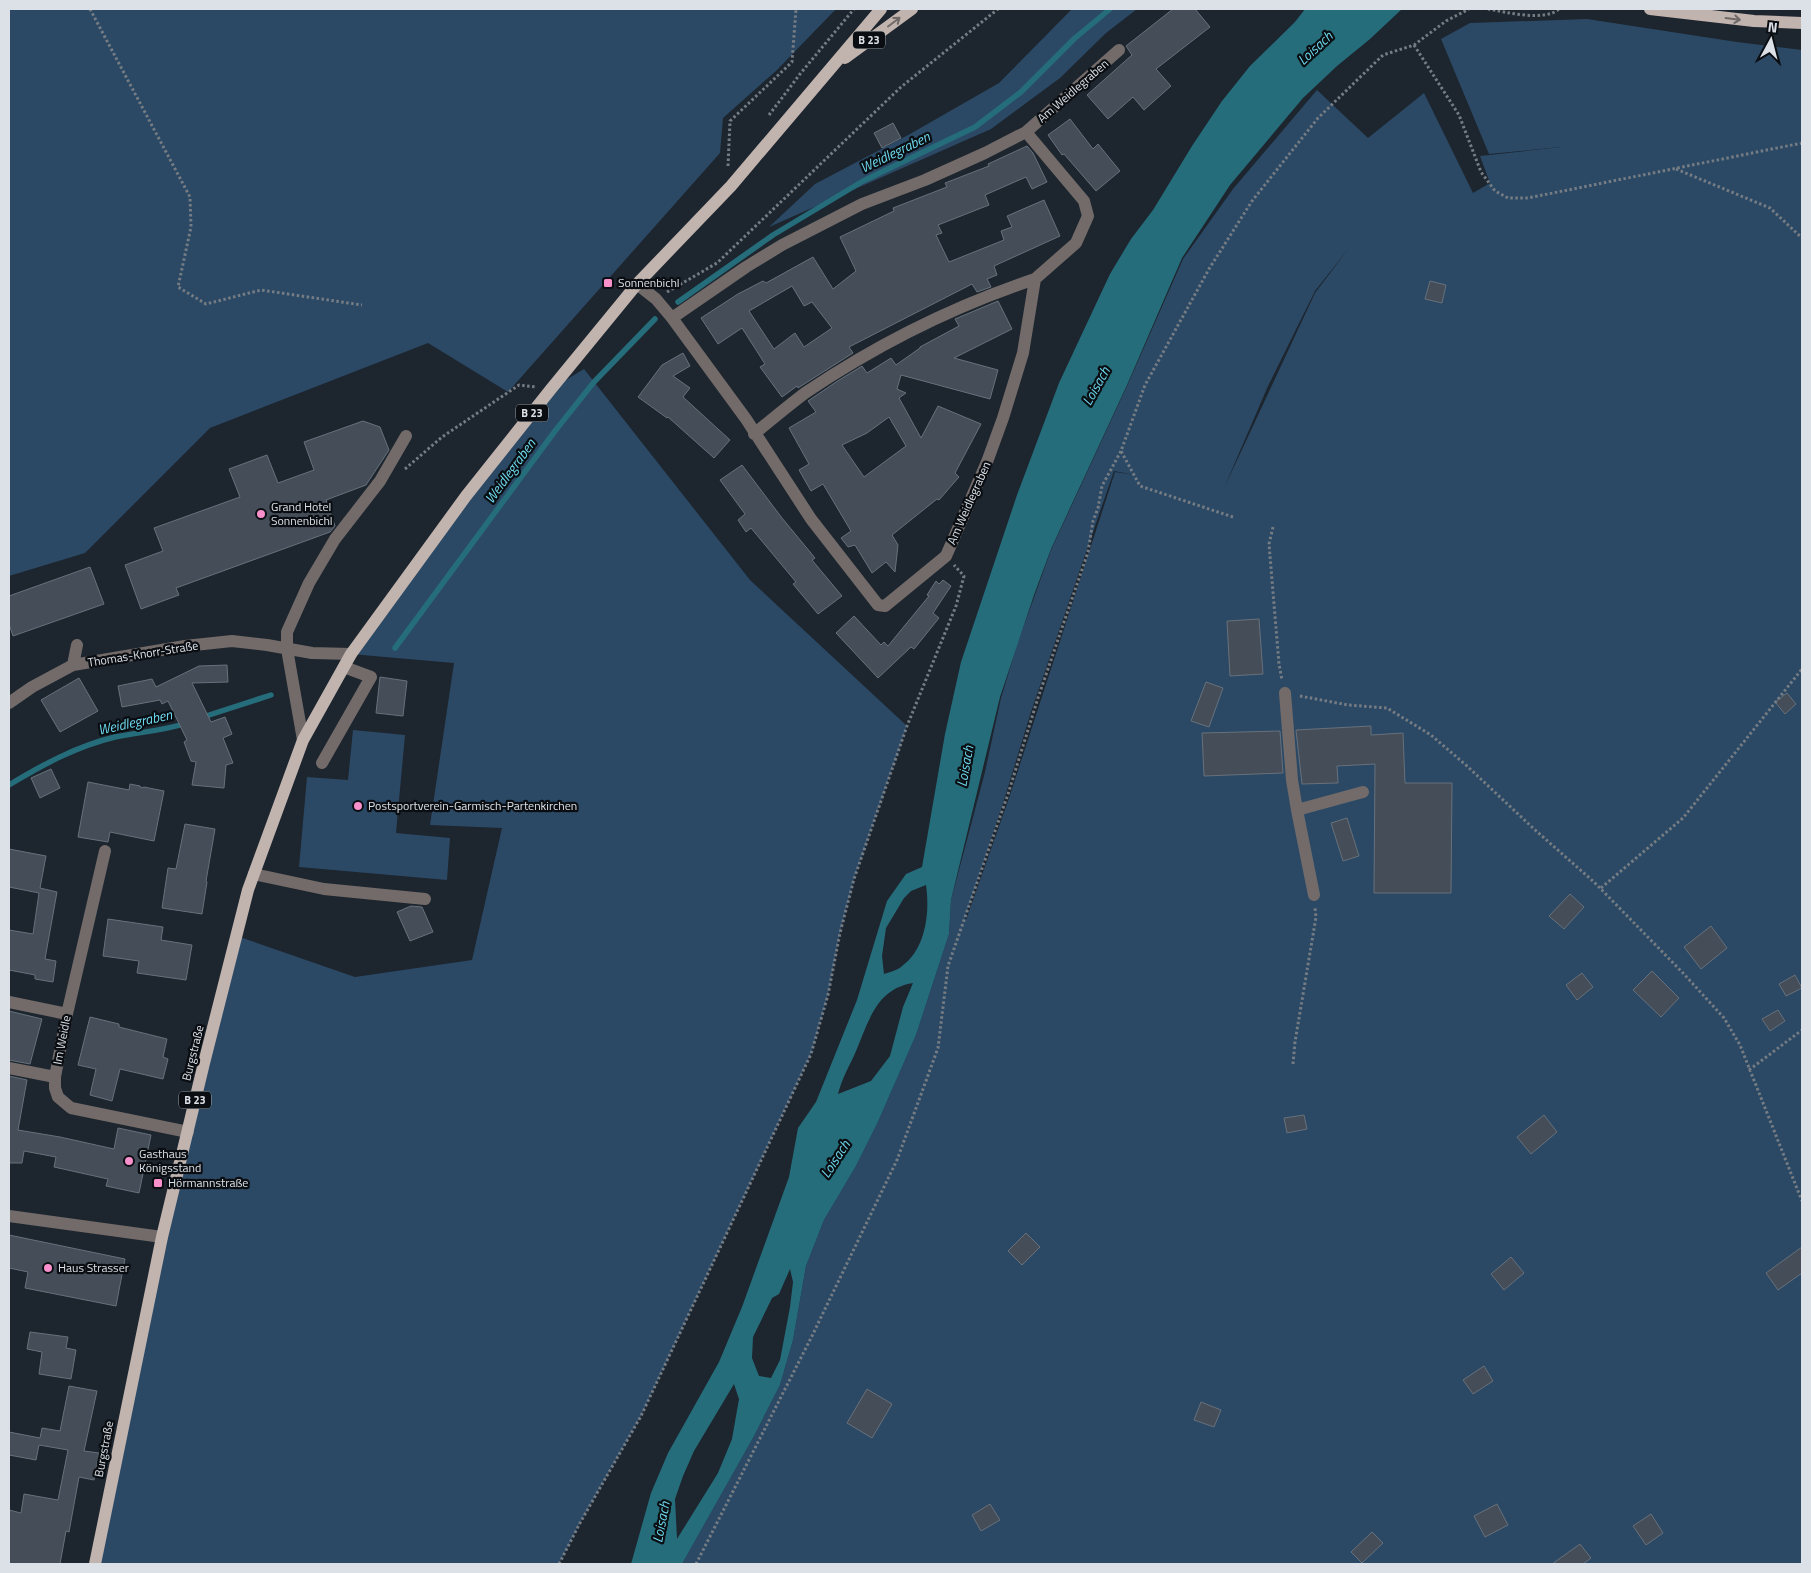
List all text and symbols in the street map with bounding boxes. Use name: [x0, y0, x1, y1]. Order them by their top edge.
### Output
one-way arrow: [1724, 14, 1740, 24]
north arrow: [1746, 15, 1796, 65]
text: N: [1767, 16, 1779, 38]
one-way arrow: [887, 17, 901, 27]
water label: Loisach: [1292, 25, 1338, 69]
road number: B 23: [853, 32, 885, 48]
street label: Am Weidlegraben: [1033, 54, 1113, 127]
water label: Weidlegraben: [856, 125, 934, 178]
place label: Sonnenbichl: [618, 273, 680, 292]
marker: Sonnenbichl: [602, 277, 614, 289]
water label: Loisach: [1076, 362, 1115, 409]
road number: B 23: [516, 404, 548, 422]
water label: Weidlegraben: [479, 433, 541, 507]
street label: Am Weidlegraben: [942, 458, 995, 547]
place label: Grand Hotel Sonnenbichl: [271, 497, 333, 530]
marker: Grand Hotel Sonnenbichl: [255, 508, 267, 520]
street label: Thomas-Knorr-Straße: [86, 635, 200, 672]
water label: Weidlegraben: [96, 703, 175, 740]
water label: Loisach: [951, 743, 979, 788]
place label: Postsportverein-Garmisch-Partenkirchen: [368, 796, 577, 815]
marker: Postsportverein-Garmisch-Partenkirchen: [352, 800, 364, 812]
street label: Im Weidle: [47, 1014, 76, 1066]
street label: Burgstraße: [176, 1023, 209, 1083]
road number: B 23: [179, 1092, 211, 1108]
water label: Loisach: [815, 1135, 855, 1182]
place label: Gasthaus Königsstand: [139, 1144, 201, 1177]
marker: Gasthaus Königsstand: [123, 1155, 135, 1167]
place label: Hörmannstraße: [168, 1173, 248, 1192]
marker: Hörmannstraße: [152, 1177, 164, 1189]
place label: Haus Strasser: [58, 1258, 129, 1277]
marker: Haus Strasser: [42, 1262, 54, 1274]
street label: Burgstraße: [89, 1419, 118, 1479]
water label: Loisach: [646, 1499, 675, 1544]

